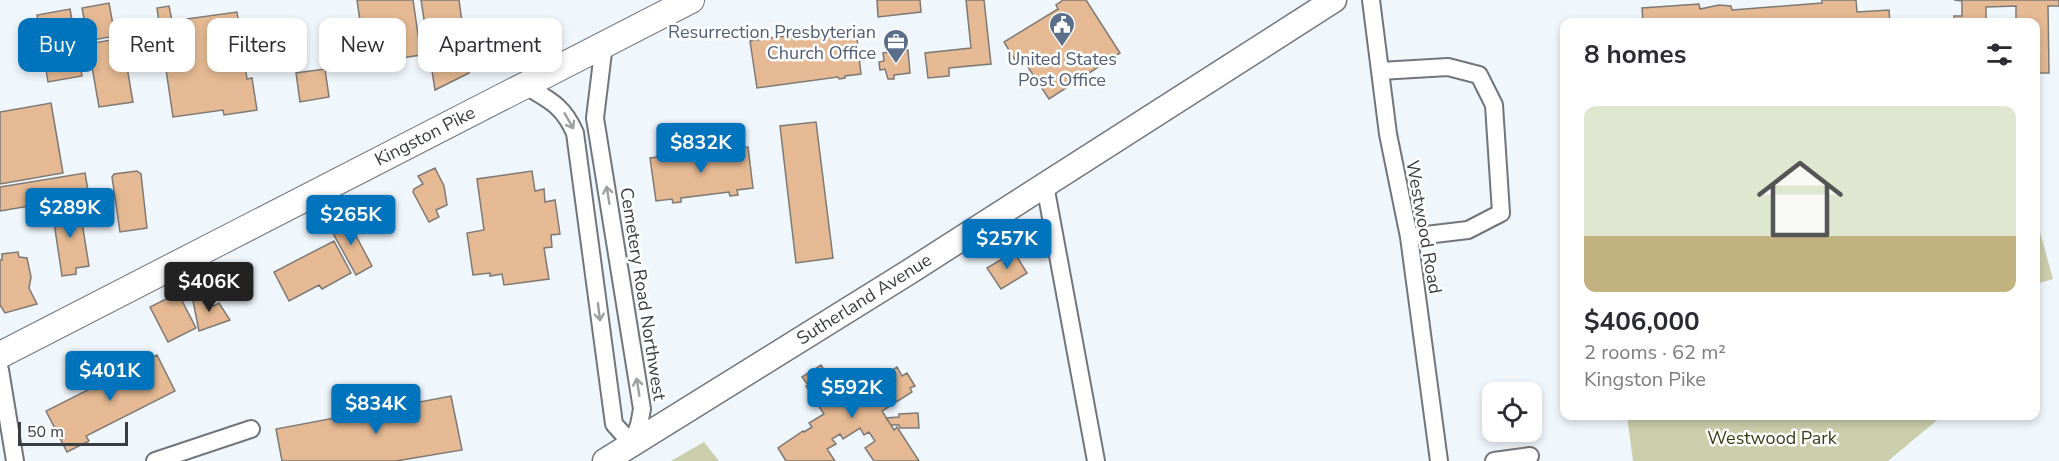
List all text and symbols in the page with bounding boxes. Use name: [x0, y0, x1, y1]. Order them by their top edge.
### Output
public building icon: United States Post Office: [1047, 10, 1077, 48]
chip: Buy: [18, 18, 97, 72]
chip: Rent: [109, 18, 195, 72]
chip: Filters: [207, 18, 307, 72]
chip: New: [319, 18, 406, 72]
chip: Apartment: [418, 18, 562, 72]
place label: Resurrection Presbyterian Church Office: [668, 20, 876, 65]
office icon: Resurrection Presbyterian Church Office: [881, 27, 911, 65]
text: 8 homes: [1584, 37, 1686, 72]
icon: filters: [1983, 38, 2016, 71]
place label: United States Post Office: [1007, 47, 1117, 92]
street label: Kingston Pike: [371, 100, 479, 172]
one-way arrow: [563, 112, 575, 129]
pin: $832K: [659, 123, 743, 174]
text: $832K: [670, 129, 732, 156]
icon: home: [1746, 145, 1854, 253]
street label: Westwood Road: [1400, 158, 1448, 296]
one-way arrow: [602, 185, 613, 205]
street label: Cemetery Road Northwest: [614, 186, 672, 403]
pin: $289K: [28, 188, 112, 239]
text: $289K: [39, 194, 101, 221]
pin: $265K: [309, 195, 393, 246]
text: $265K: [320, 201, 382, 228]
pin: $257K: [965, 219, 1049, 270]
text: $257K: [976, 225, 1038, 252]
street label: Sutherland Avenue: [792, 248, 936, 350]
pin: $406K: [167, 262, 251, 313]
text: $406K: [178, 268, 240, 295]
one-way arrow: [594, 302, 605, 322]
text: $406,000: [1584, 304, 1700, 339]
text: 2 rooms · 62 m²: [1584, 339, 1726, 366]
pin: $401K: [68, 351, 152, 402]
text: $401K: [79, 357, 141, 384]
text: Kingston Pike: [1584, 366, 1706, 393]
pin: $592K: [810, 368, 894, 419]
text: $592K: [821, 374, 883, 401]
one-way arrow: [633, 378, 644, 398]
map controls: [1482, 382, 1542, 442]
button: locate: [1482, 382, 1542, 442]
pin: $834K: [334, 384, 418, 435]
text: $834K: [345, 390, 407, 417]
scale bar: [18, 419, 128, 446]
text: 50 m: [27, 421, 64, 443]
park label: Westwood Park: [1707, 426, 1838, 450]

